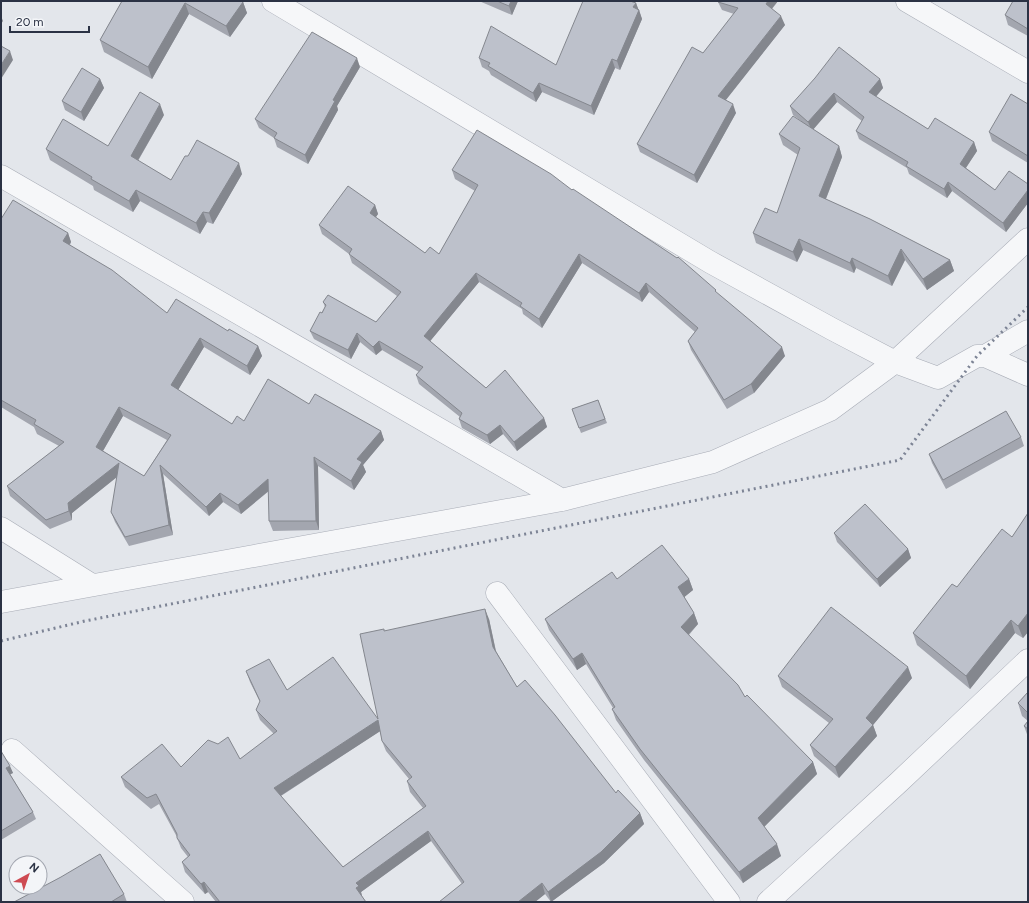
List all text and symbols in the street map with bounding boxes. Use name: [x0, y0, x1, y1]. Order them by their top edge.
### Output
scale bar: [10, 8, 89, 34]
text: 20 m: [16, 15, 44, 29]
north arrow: [8, 855, 48, 895]
text: N: [27, 860, 42, 875]

